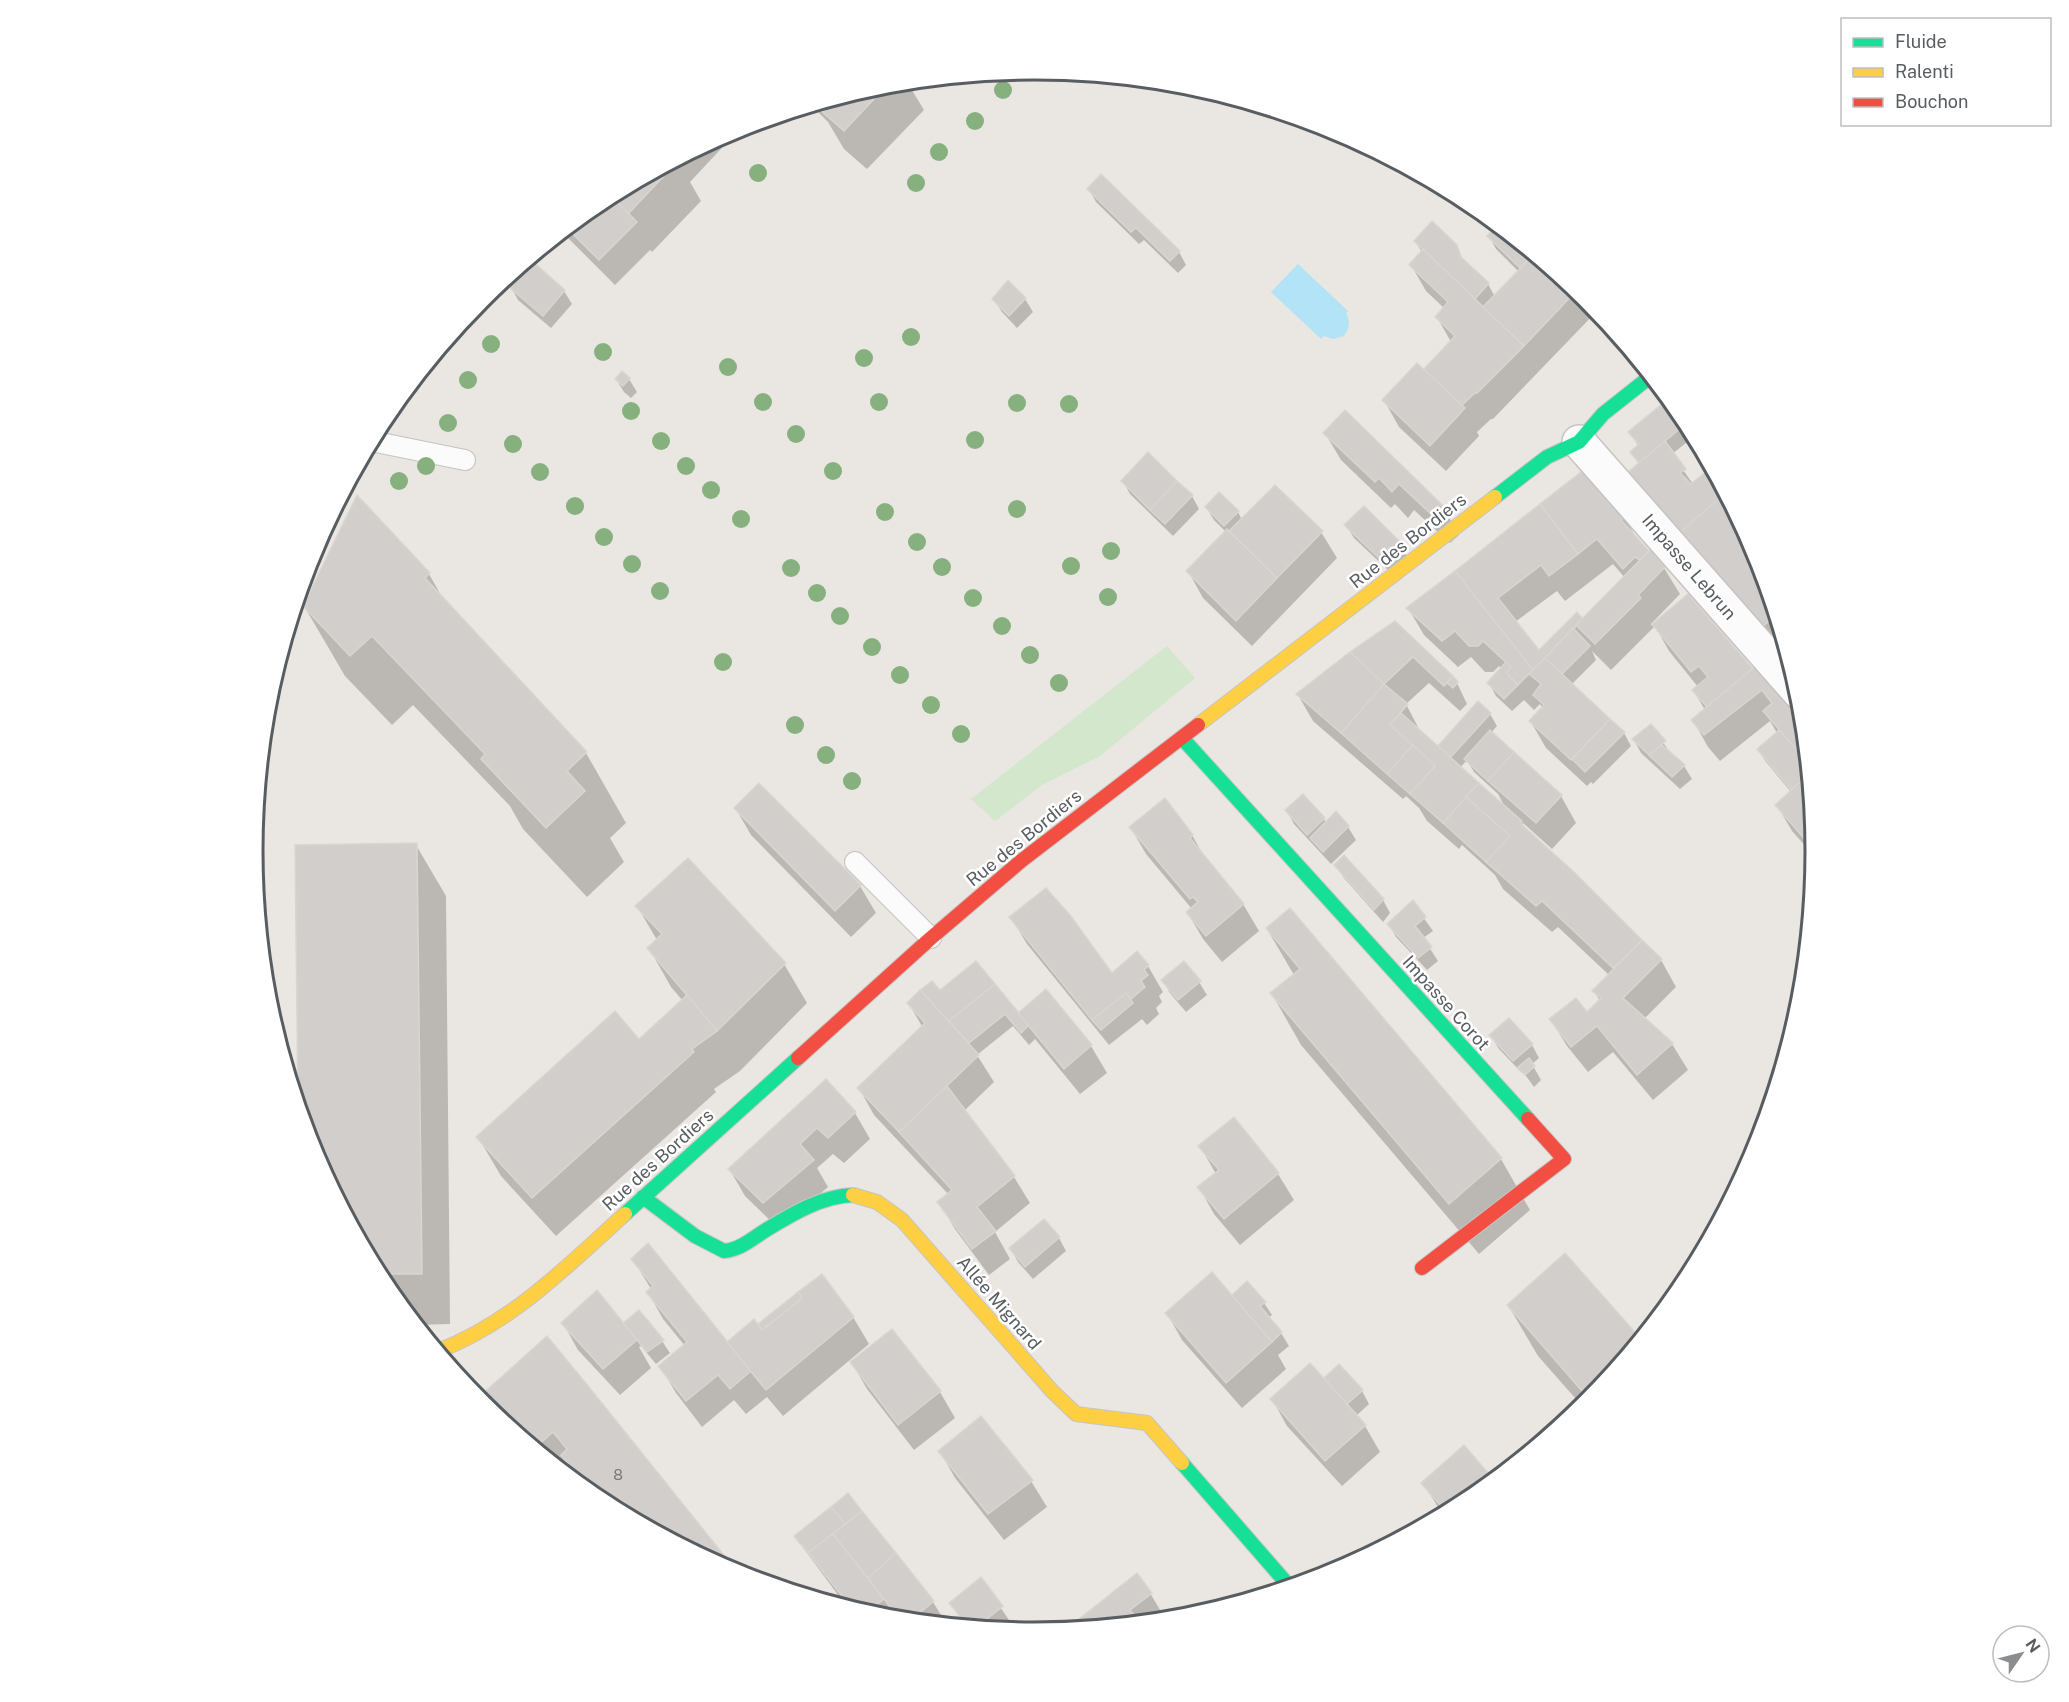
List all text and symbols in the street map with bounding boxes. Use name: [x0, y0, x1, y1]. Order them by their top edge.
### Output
legend: [1841, 18, 2051, 126]
text: Fluide: [1895, 31, 1947, 52]
text: Ralenti: [1895, 61, 1954, 82]
text: Bouchon: [1895, 91, 1968, 112]
street label: Rue des Bordiers: [1345, 489, 1470, 593]
street label: Impasse Lebrun: [1638, 510, 1741, 624]
street label: Rue des Bordiers: [962, 785, 1085, 890]
street label: Impasse Corot: [1398, 951, 1494, 1054]
street label: Rue des Bordiers: [598, 1104, 717, 1215]
street label: Allée Mignard: [953, 1252, 1046, 1354]
house number: 8: [613, 1466, 623, 1483]
north arrow: [1991, 1624, 2051, 1684]
text: N: [2022, 1635, 2044, 1656]

